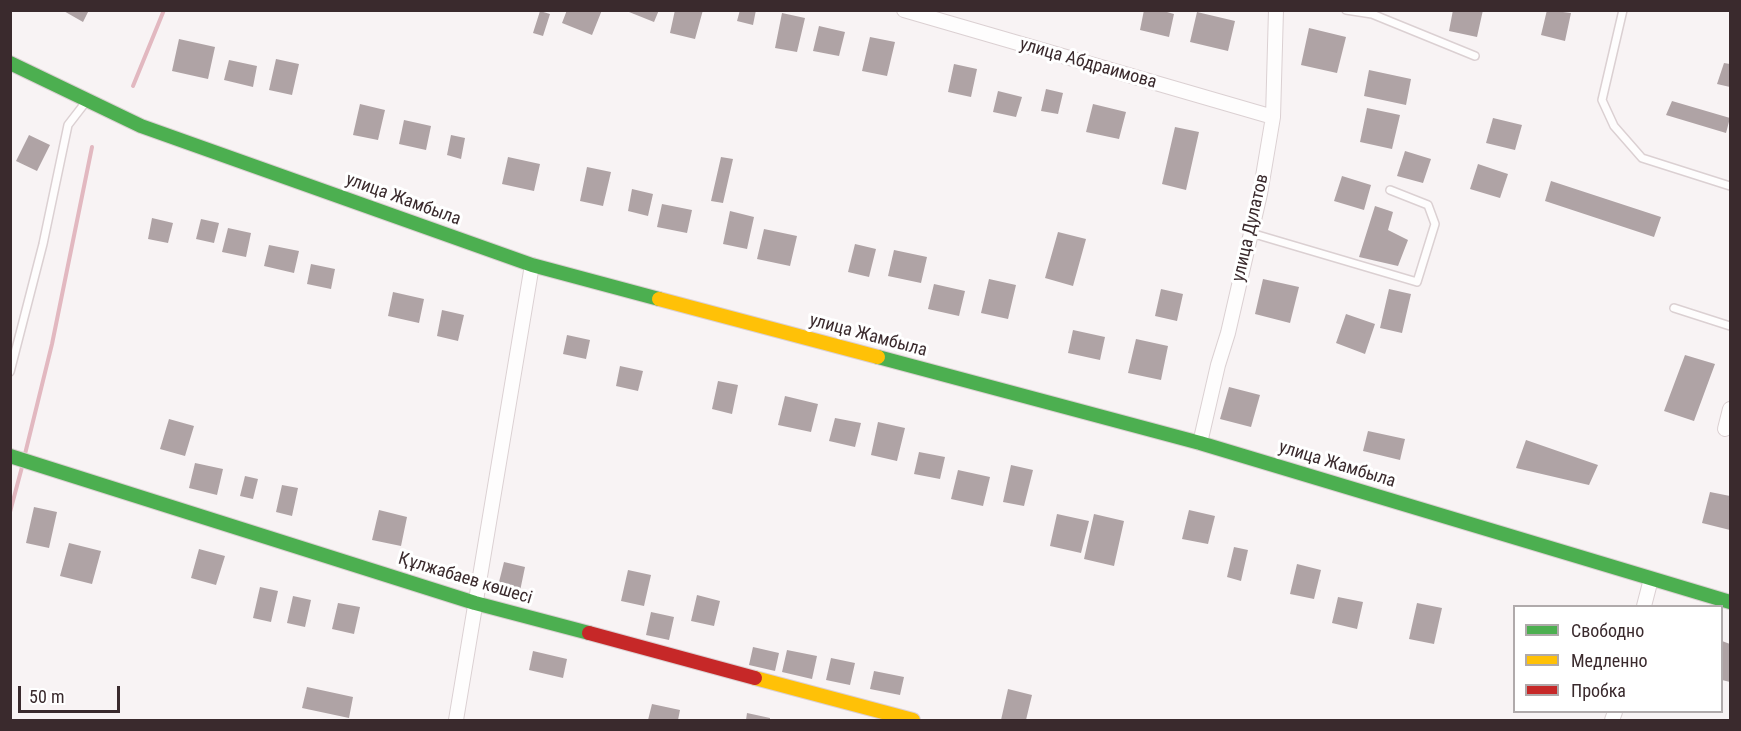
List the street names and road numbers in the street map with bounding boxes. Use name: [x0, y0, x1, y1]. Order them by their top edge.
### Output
street label: улица Абдраимова: [1017, 34, 1159, 94]
street label: улица Жамбыла: [342, 169, 464, 231]
street label: улица Дулатов: [1228, 172, 1274, 284]
street label: улица Жамбыла: [807, 310, 929, 362]
street label: улица Жамбыла: [1276, 437, 1398, 493]
street label: Құлжабаев көшесі: [395, 548, 535, 610]

